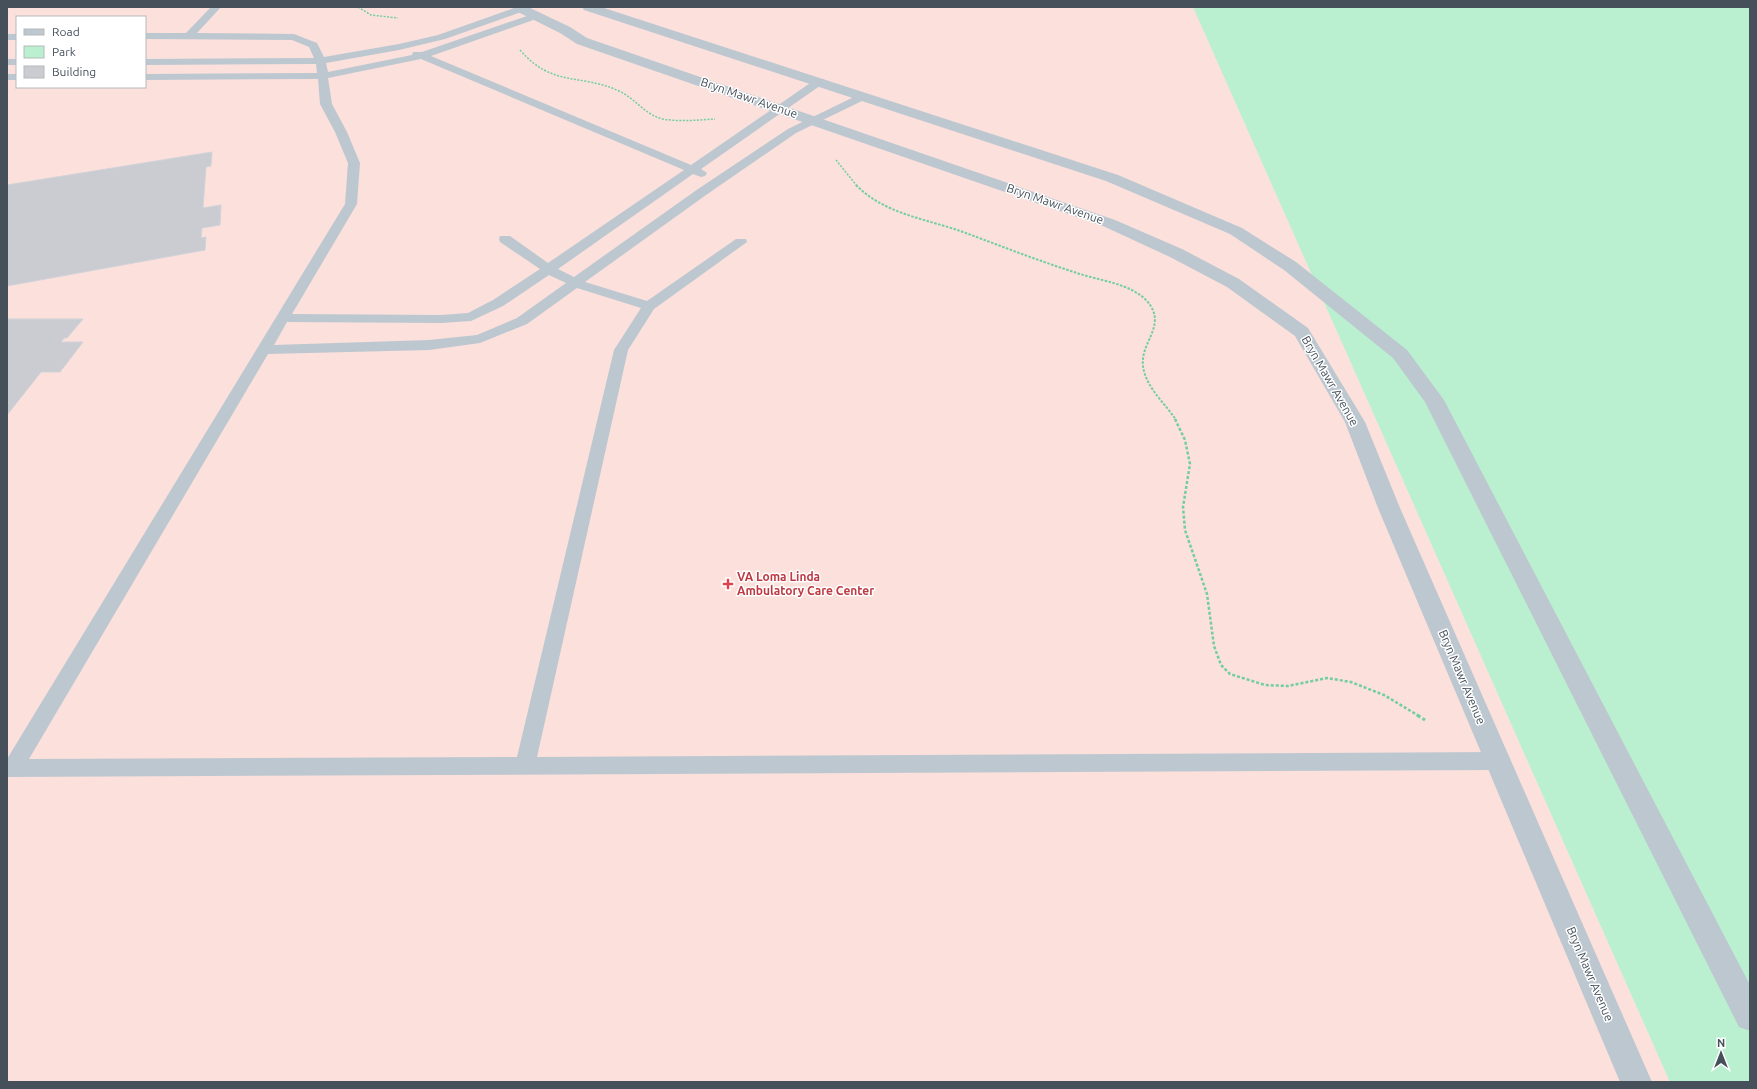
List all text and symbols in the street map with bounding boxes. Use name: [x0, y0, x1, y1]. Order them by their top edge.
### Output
legend: [16, 16, 146, 88]
text: Road: [52, 25, 80, 38]
text: Park: [52, 45, 76, 58]
text: Building: [52, 65, 96, 78]
street label: Bryn Mawr Avenue: [699, 75, 799, 120]
street label: Bryn Mawr Avenue: [1005, 181, 1105, 226]
street label: Bryn Mawr Avenue: [1299, 334, 1361, 428]
place label: VA Loma Linda Ambulatory Care Center: [737, 570, 874, 597]
marker: VA Loma Linda Ambulatory Care Center: [722, 578, 734, 590]
street label: Bryn Mawr Avenue: [1437, 628, 1488, 726]
street label: Bryn Mawr Avenue: [1565, 925, 1616, 1023]
north arrow: [1701, 1033, 1741, 1073]
text: N: [1717, 1037, 1725, 1049]

